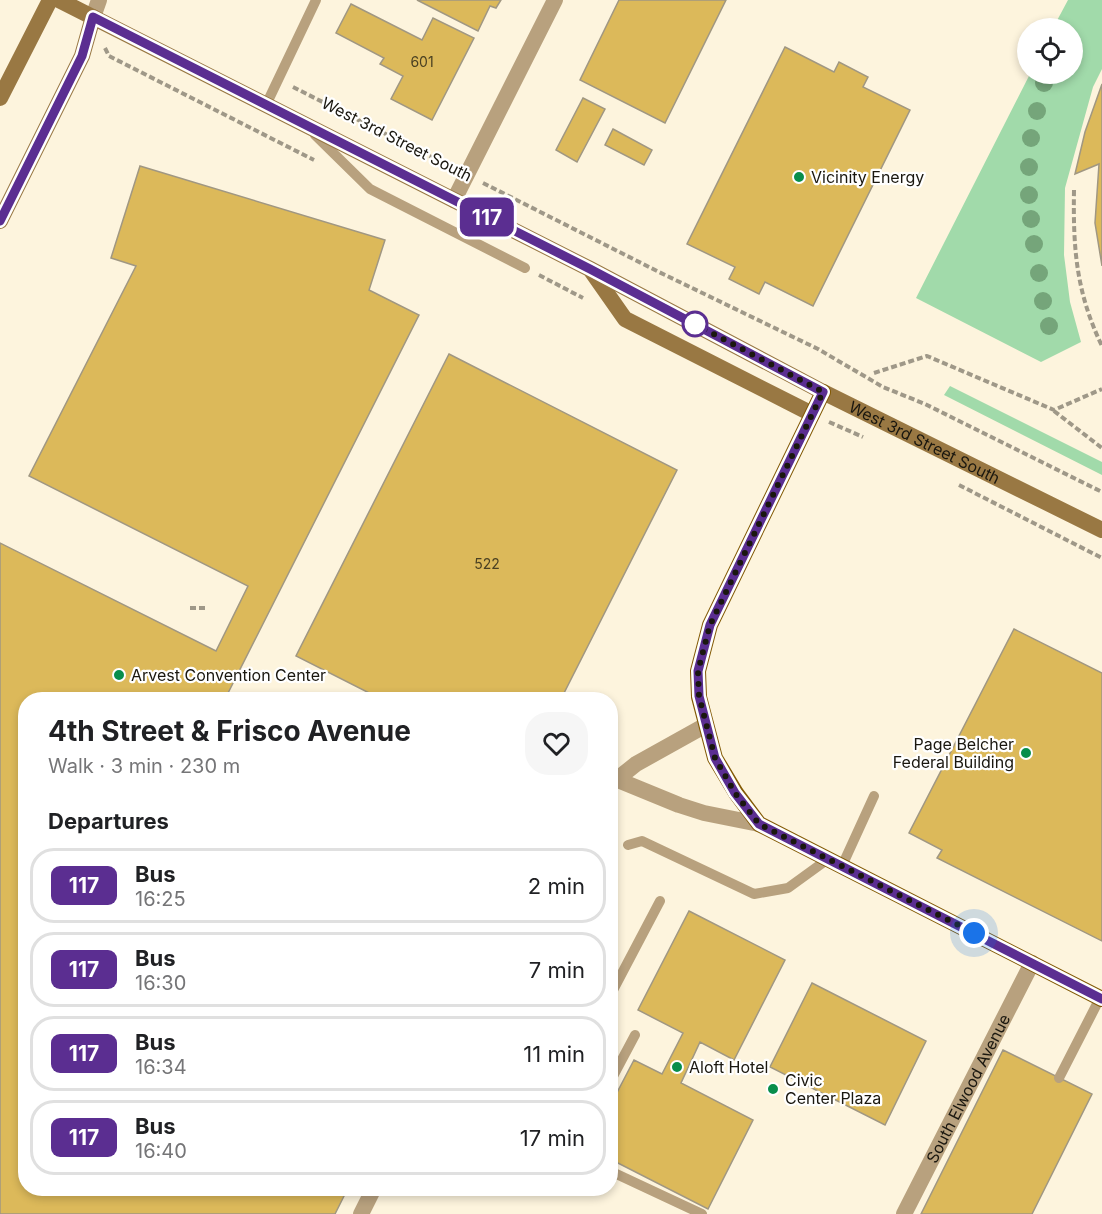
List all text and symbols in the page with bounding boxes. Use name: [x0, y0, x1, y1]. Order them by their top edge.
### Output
map controls: [1017, 18, 1083, 84]
button: locate: [1017, 18, 1083, 84]
house number: 601: [410, 53, 434, 70]
street label: West 3rd Street South: [318, 92, 476, 186]
place label: Vicinity Energy: [811, 167, 924, 187]
marker: Vicinity Energy: [792, 170, 806, 184]
line badge: 117: [452, 198, 522, 236]
text: 117: [472, 205, 502, 230]
unlabelled marker: [682, 311, 708, 337]
street label: West 3rd Street South: [846, 396, 1003, 488]
house number: 522: [474, 555, 500, 572]
place label: Arvest Convention Center: [131, 665, 326, 685]
marker: Arvest Convention Center: [112, 668, 126, 682]
button: heart: [525, 712, 588, 775]
text: 4th Street & Frisco Avenue: [48, 714, 411, 748]
place label: Page Belcher Federal Building: [893, 734, 1014, 772]
marker: Page Belcher Federal Building: [1019, 746, 1033, 760]
text: Walk · 3 min · 230 m: [48, 754, 240, 778]
text: Departures: [48, 808, 169, 834]
text: Bus: [135, 861, 176, 887]
text: 117: [69, 873, 99, 898]
text: 2 min: [528, 873, 585, 899]
text: 16:25: [135, 887, 186, 911]
your location: [959, 918, 989, 948]
text: Bus: [135, 945, 176, 971]
text: 117: [69, 957, 99, 982]
text: 7 min: [529, 957, 585, 983]
text: 16:30: [135, 971, 186, 995]
street label: South Elwood Avenue: [922, 1011, 1014, 1166]
text: Bus: [135, 1029, 176, 1055]
text: 117: [69, 1041, 99, 1066]
text: 11 min: [523, 1041, 585, 1067]
text: 16:34: [135, 1055, 187, 1079]
place label: Aloft Hotel: [689, 1057, 768, 1077]
marker: Aloft Hotel: [670, 1060, 684, 1074]
place label: Civic Center Plaza: [785, 1070, 881, 1108]
marker: Civic Center Plaza: [766, 1082, 780, 1096]
text: Bus: [135, 1113, 176, 1139]
text: 117: [69, 1125, 99, 1150]
text: 17 min: [520, 1125, 585, 1151]
text: 16:40: [135, 1139, 187, 1163]

